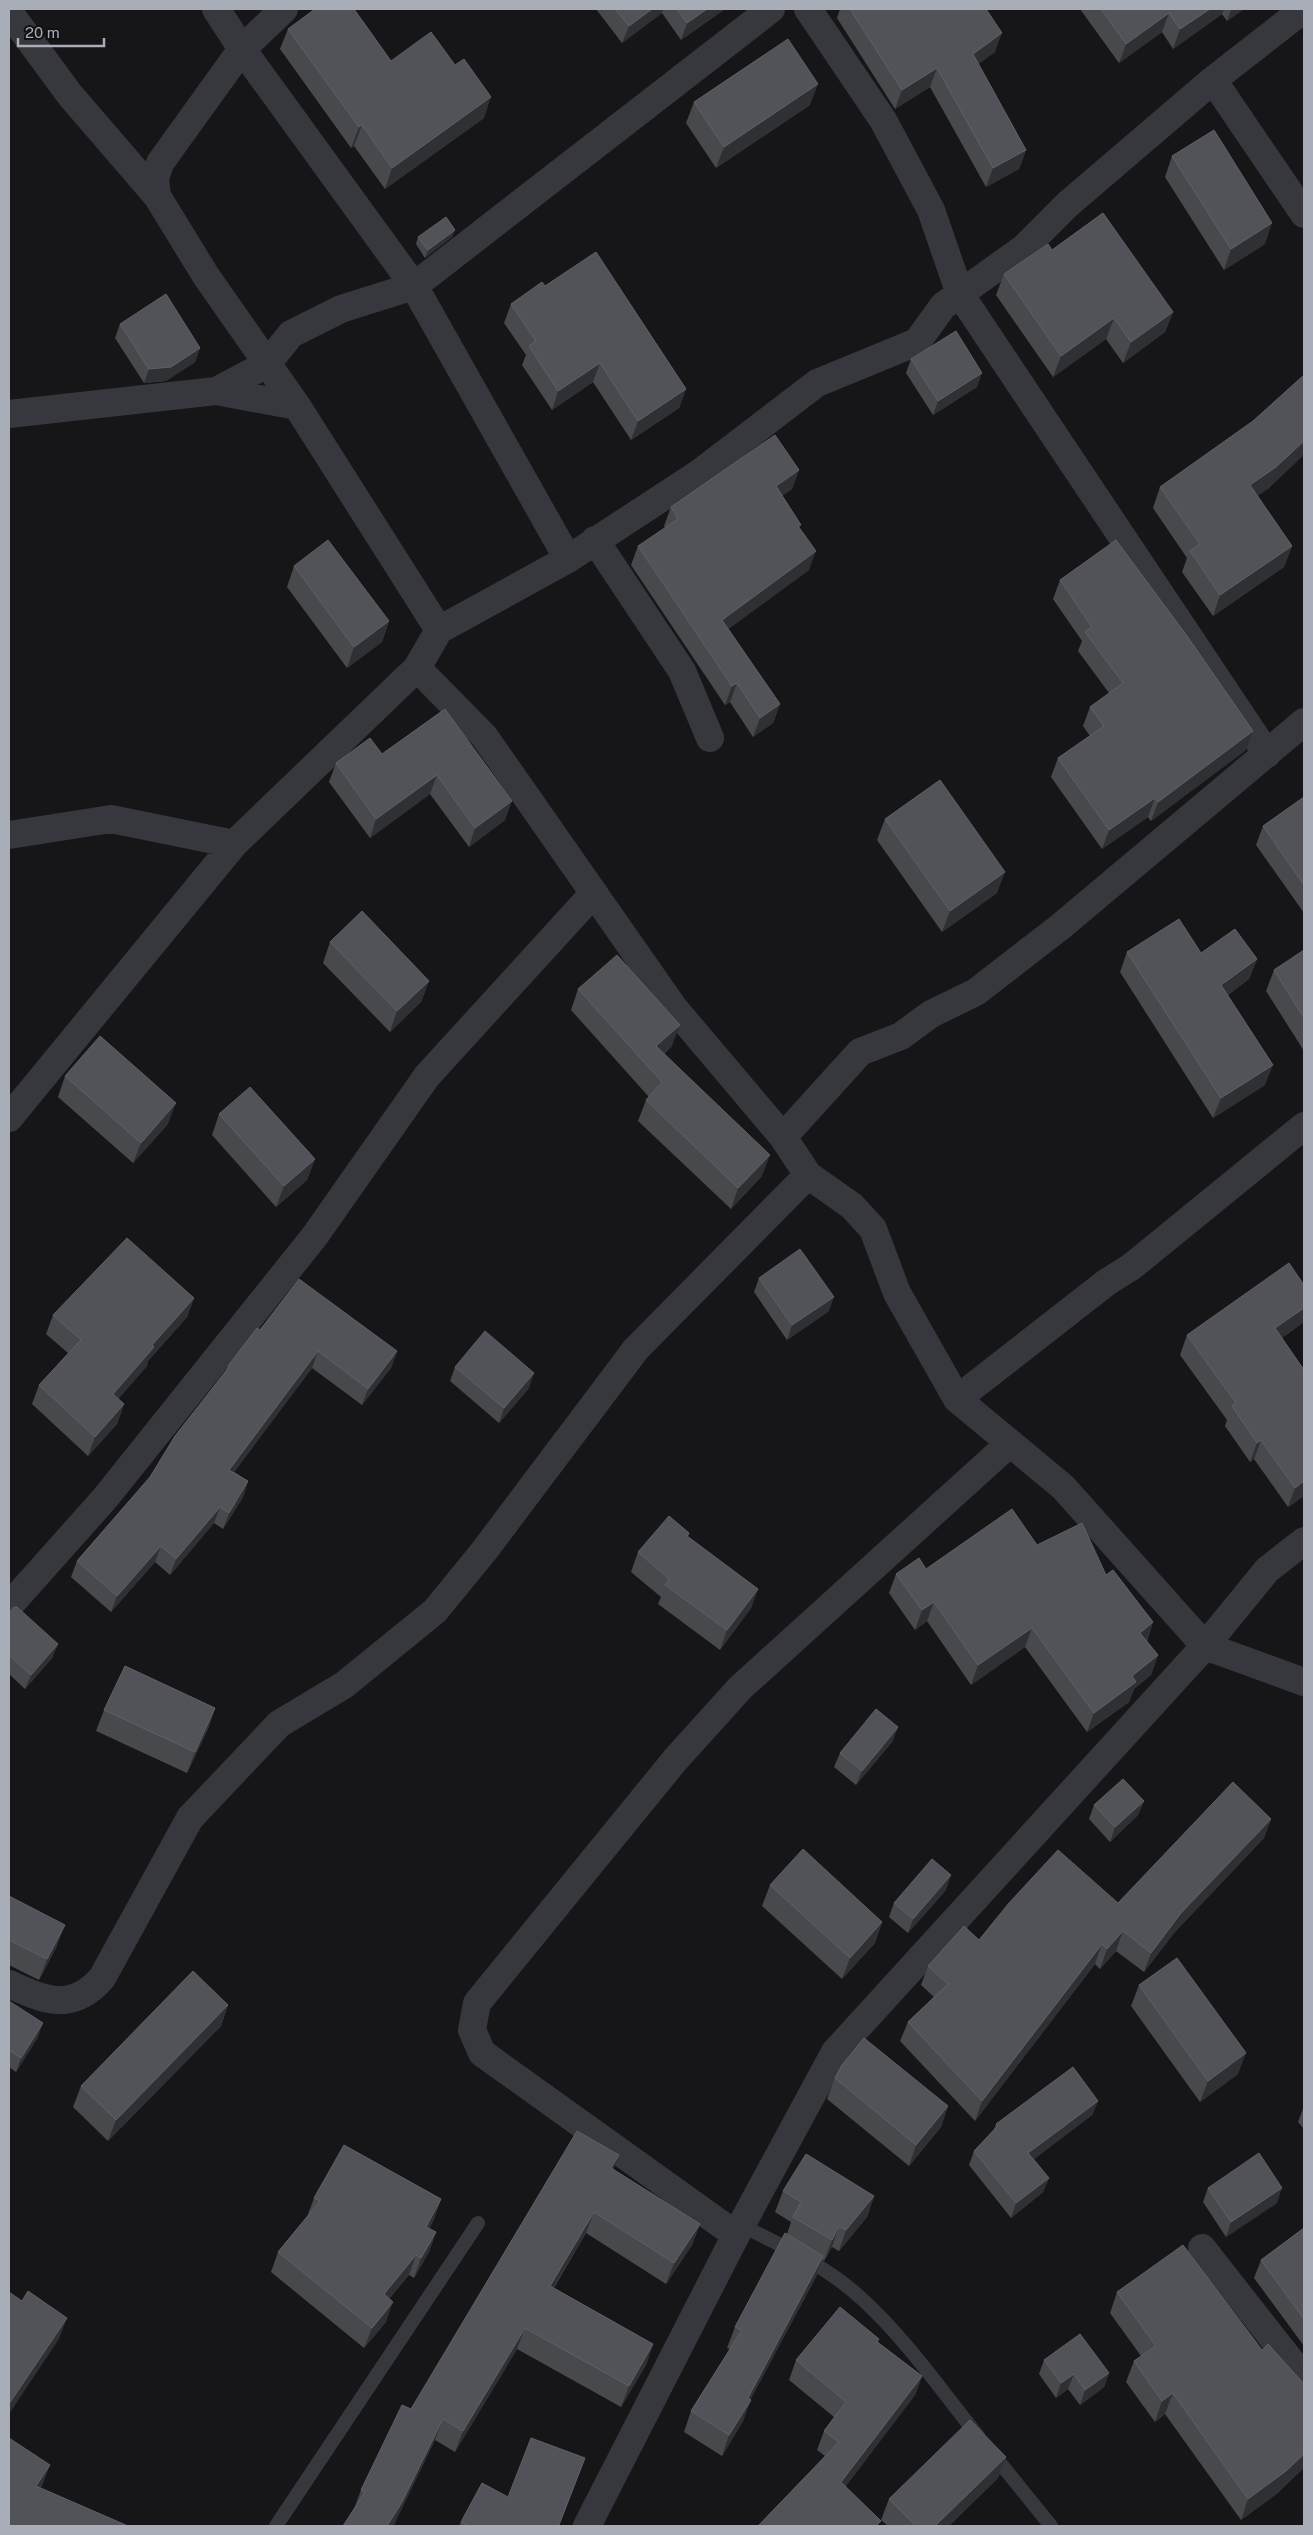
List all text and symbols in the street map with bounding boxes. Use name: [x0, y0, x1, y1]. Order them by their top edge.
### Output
scale bar: [18, 15, 104, 47]
text: 20 m: [25, 24, 60, 41]

